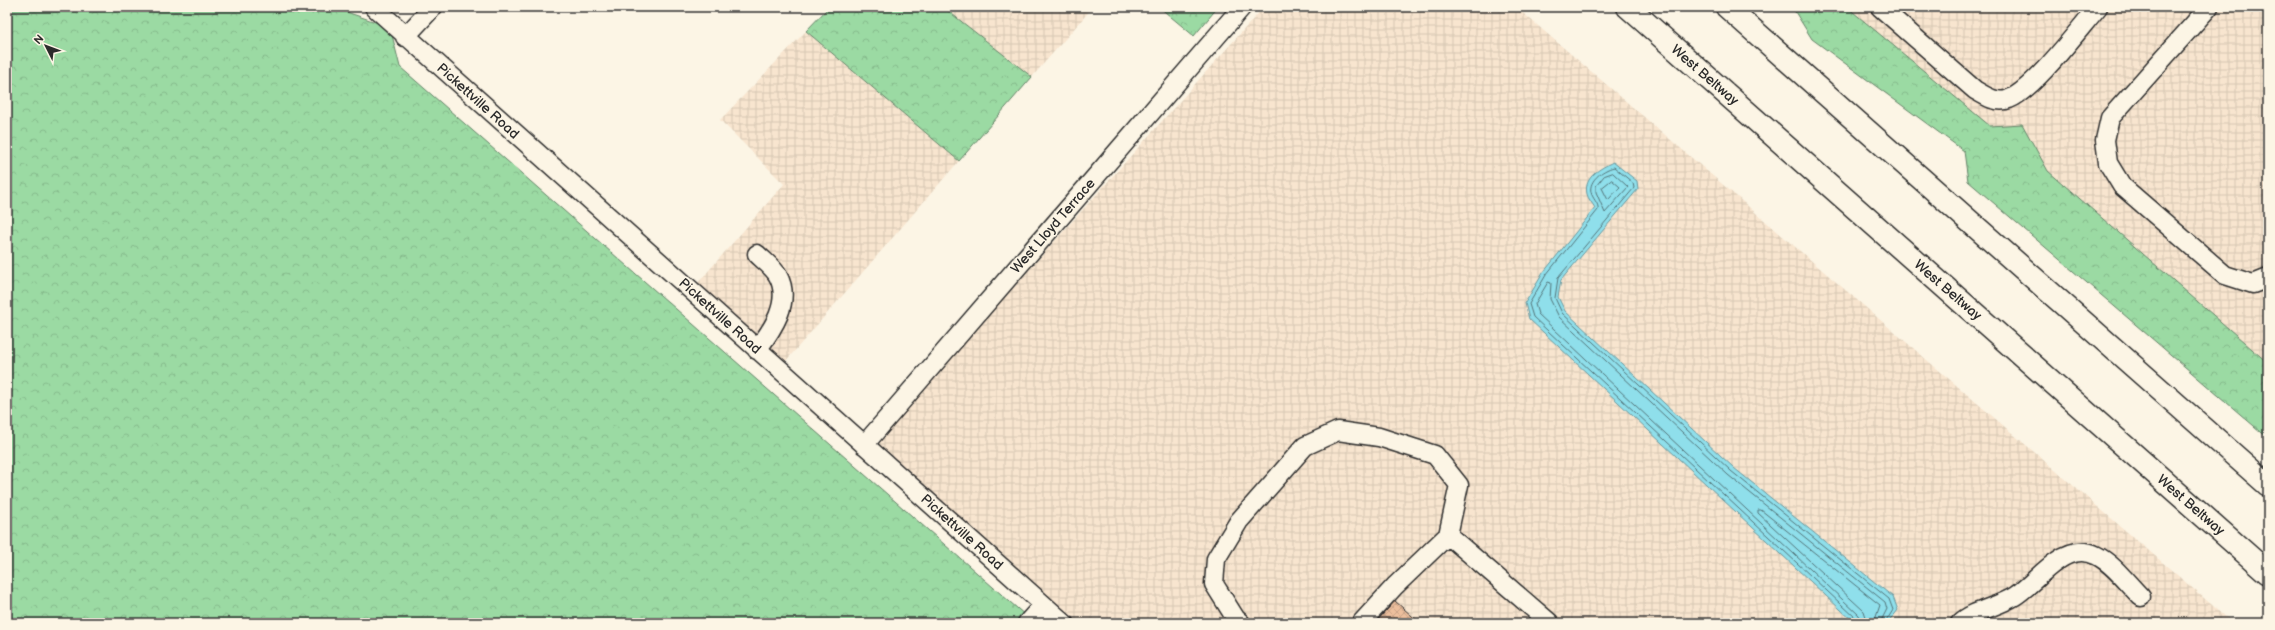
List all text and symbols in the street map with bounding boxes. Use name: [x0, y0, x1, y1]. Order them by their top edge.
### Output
north arrow: [26, 26, 66, 66]
text: N: [31, 32, 47, 47]
street label: West Beltway: [1668, 41, 1743, 109]
street label: Pickettville Road: [433, 60, 523, 142]
street label: West Lloyd Terrace: [1007, 175, 1099, 277]
street label: West Beltway: [1911, 256, 1986, 324]
street label: Pickettville Road: [675, 275, 765, 357]
street label: West Beltway: [2154, 471, 2229, 539]
street label: Pickettville Road: [917, 491, 1007, 573]

